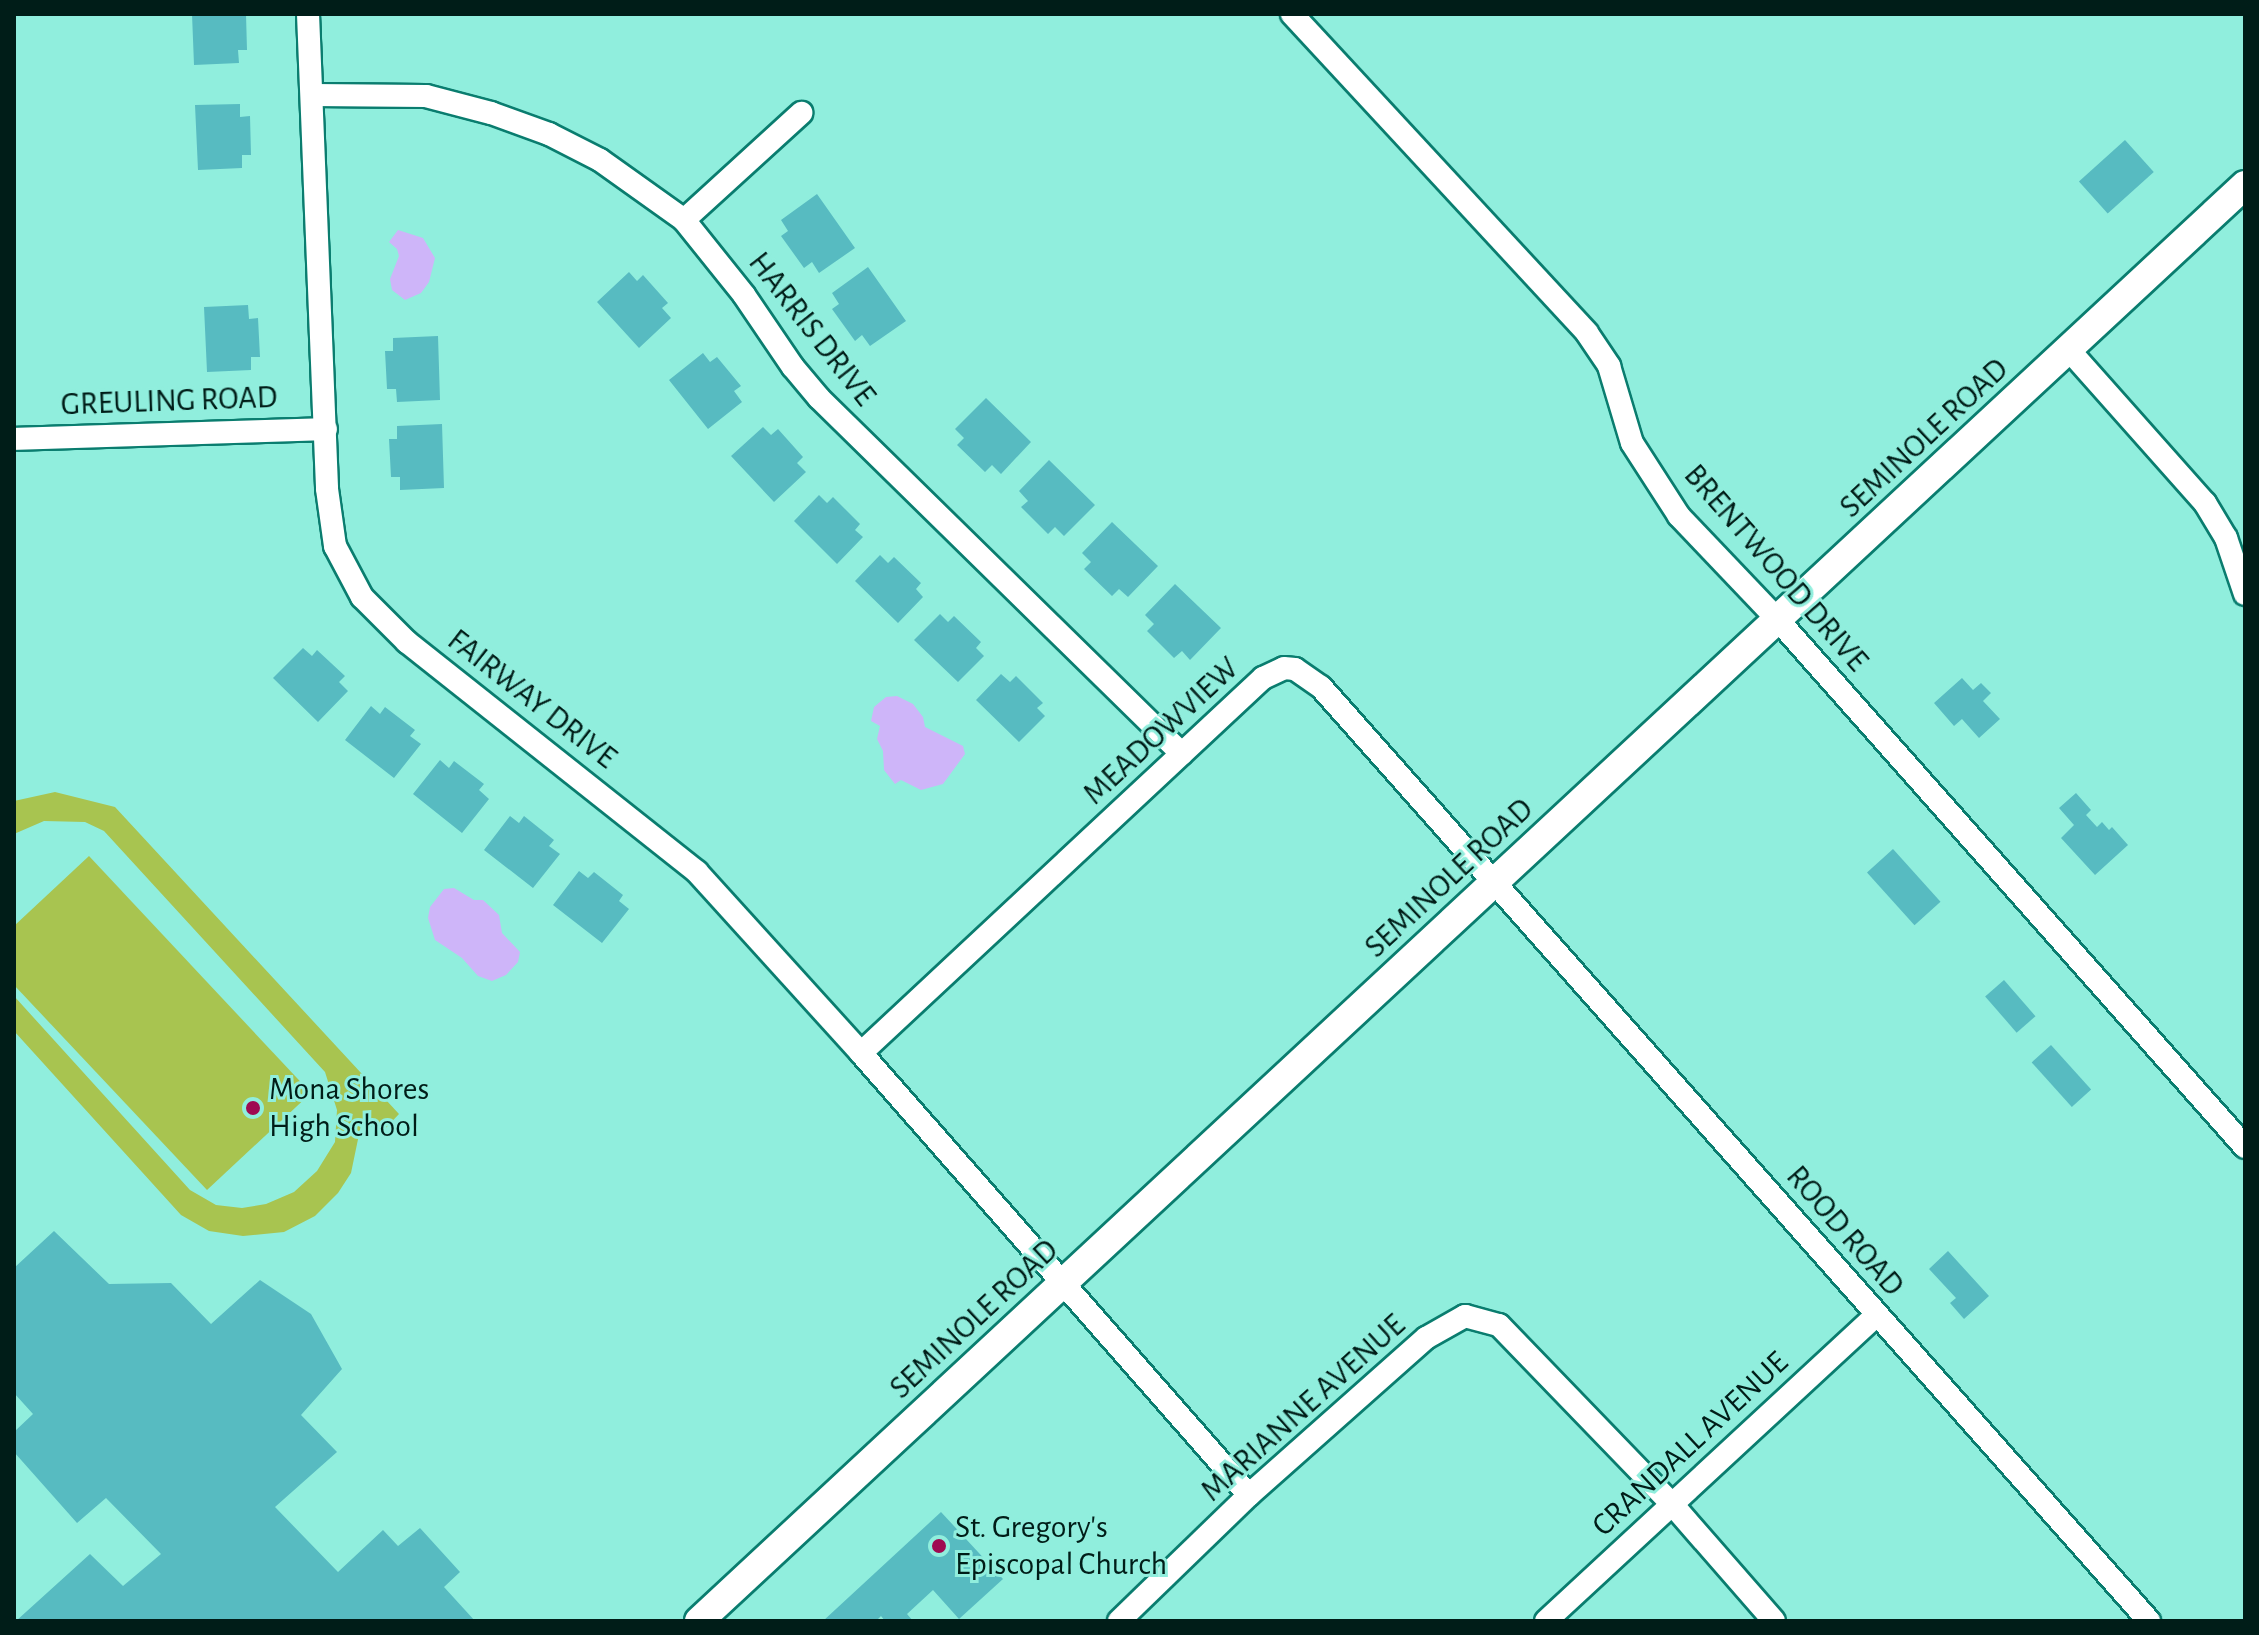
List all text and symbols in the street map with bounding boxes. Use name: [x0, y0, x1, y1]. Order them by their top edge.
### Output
street label: HARRIS DRIVE: [740, 244, 884, 414]
street label: SEMINOLE ROAD: [1832, 350, 2016, 526]
street label: GREULING ROAD: [60, 378, 278, 424]
street label: BRENTWOOD DRIVE: [1676, 457, 1876, 679]
street label: FAIRWAY DRIVE: [440, 621, 624, 777]
street label: MEADOWVIEW: [1075, 649, 1247, 813]
street label: SEMINOLE ROAD: [1357, 790, 1541, 966]
place label: Mona Shores High School: [269, 1071, 429, 1146]
marker: Mona Shores High School: [244, 1099, 262, 1117]
street label: ROOD ROAD: [1778, 1158, 1912, 1304]
street label: SEMINOLE ROAD: [882, 1231, 1066, 1407]
street label: MARIANNE AVENUE: [1193, 1306, 1413, 1510]
street label: CRANDALL AVENUE: [1584, 1343, 1796, 1545]
place label: St. Gregory's Episcopal Church: [955, 1509, 1167, 1584]
marker: St. Gregory's Episcopal Church: [930, 1537, 948, 1555]

